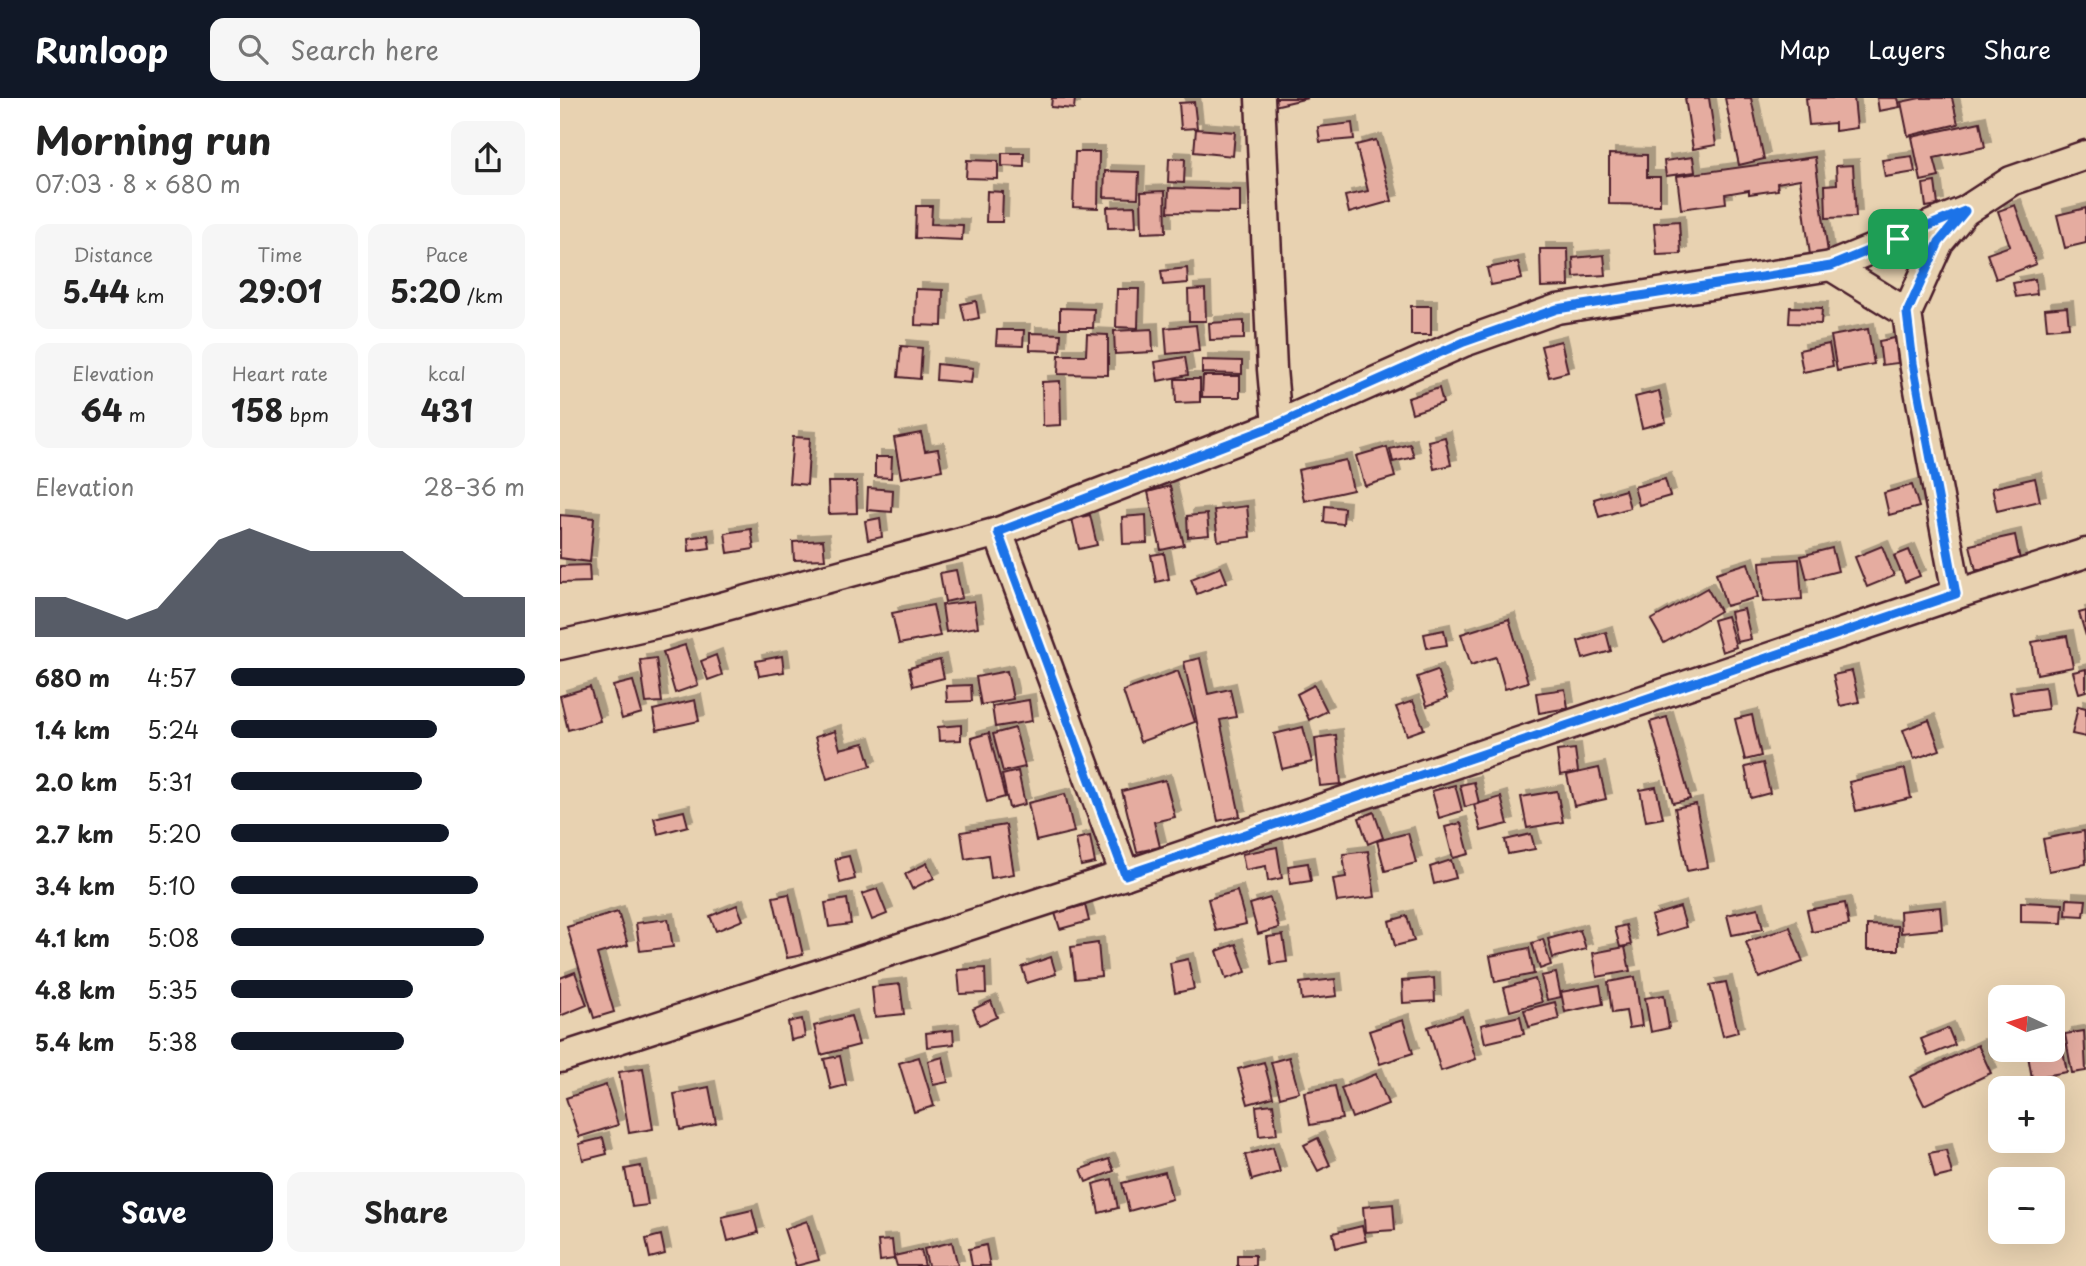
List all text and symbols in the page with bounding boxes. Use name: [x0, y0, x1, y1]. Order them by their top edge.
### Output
search box: [210, 18, 700, 81]
text: Runloop: [35, 24, 168, 74]
icon: search: [234, 30, 272, 68]
text: Search here: [290, 30, 439, 69]
text: Map: [1779, 31, 1830, 67]
text: Layers: [1868, 31, 1945, 67]
text: Share: [1983, 31, 2051, 67]
text: Morning run: [35, 111, 271, 168]
button: share: [451, 121, 525, 195]
text: 07:03 · 8 × 680 m: [35, 166, 241, 201]
pin: [1868, 209, 1928, 269]
icon: arrive: [1879, 220, 1917, 258]
text: Distance: [73, 240, 153, 268]
text: Time: [258, 240, 302, 268]
text: Pace: [425, 240, 468, 268]
text: 5.44: [62, 268, 130, 313]
text: 29:01: [238, 268, 322, 313]
text: 5:20: [390, 268, 461, 313]
text: km: [130, 281, 164, 309]
text: /km: [461, 281, 503, 309]
text: Elevation: [72, 359, 154, 387]
text: Heart rate: [232, 359, 328, 387]
text: kcal: [428, 359, 466, 387]
text: 64: [81, 387, 122, 432]
text: 158: [231, 387, 283, 432]
text: 431: [421, 387, 473, 432]
text: m: [122, 400, 146, 428]
text: bpm: [283, 400, 329, 428]
text: Elevation: [35, 469, 134, 504]
text: 28–36 m: [424, 469, 525, 504]
text: 680 m: [35, 660, 110, 695]
text: 4:57: [147, 660, 196, 695]
text: 1.4 km: [35, 712, 110, 747]
text: 5:24: [147, 712, 199, 747]
text: 2.0 km: [35, 764, 117, 799]
text: 5:31: [147, 764, 192, 799]
text: 2.7 km: [35, 816, 114, 851]
text: 5:20: [147, 816, 201, 851]
text: 3.4 km: [35, 868, 115, 903]
text: 5:10: [147, 868, 195, 903]
text: 4.1 km: [35, 920, 110, 955]
text: 5:08: [147, 920, 200, 955]
text: 4.8 km: [35, 972, 116, 1007]
text: 5:35: [147, 972, 198, 1007]
north arrow: [1988, 985, 2065, 1062]
map controls: [1988, 985, 2065, 1244]
text: 5.4 km: [35, 1024, 115, 1059]
text: 5:38: [147, 1024, 198, 1059]
button: +: [1988, 1076, 2065, 1153]
button: −: [1988, 1167, 2065, 1244]
button: Save: [35, 1172, 273, 1252]
button: Share: [287, 1172, 525, 1252]

